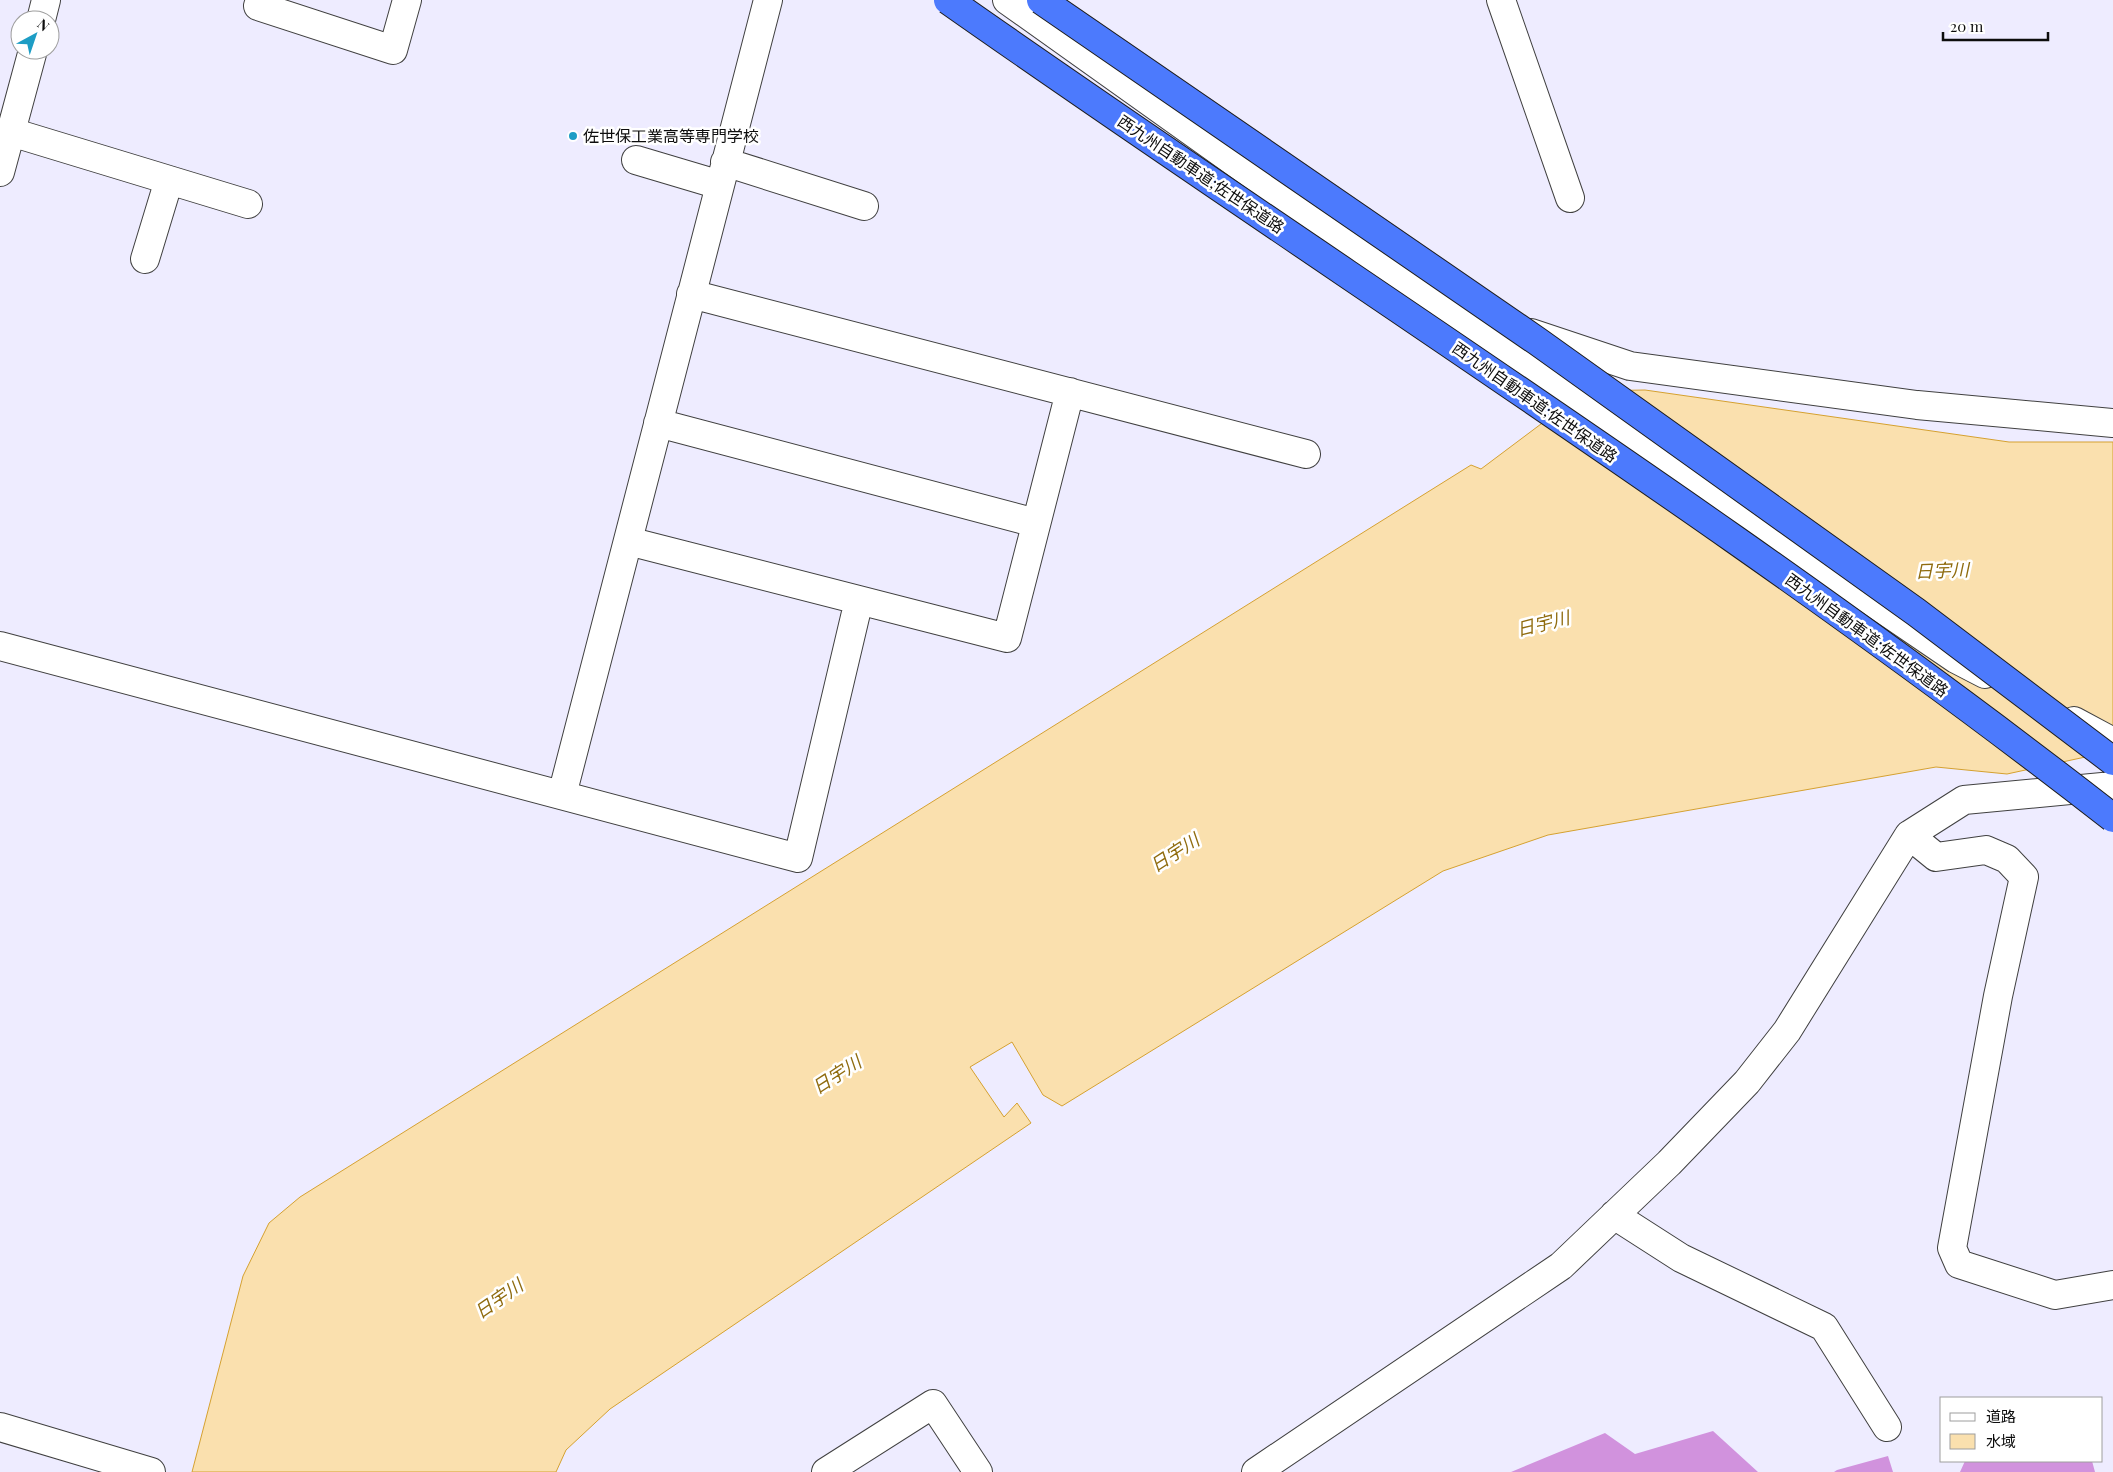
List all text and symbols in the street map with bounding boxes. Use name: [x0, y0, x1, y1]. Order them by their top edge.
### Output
north arrow: [10, 10, 60, 60]
scale bar: [1943, 10, 2048, 42]
text: N: [34, 14, 54, 35]
text: 20 m: [1950, 16, 1984, 36]
street label: 西九州自動車道;佐世保道路: [1114, 110, 1289, 237]
place label: 佐世保工業高等専門学校: [583, 125, 759, 146]
marker: 佐世保工業高等専門学校: [567, 130, 579, 142]
street label: 西九州自動車道;佐世保道路: [1449, 337, 1622, 467]
water label: 日宇川: [1915, 557, 1971, 583]
street label: 西九州自動車道;佐世保道路: [1782, 568, 1953, 701]
water label: 日宇川: [1514, 604, 1574, 641]
water label: 日宇川: [1145, 826, 1205, 877]
water label: 日宇川: [807, 1048, 867, 1099]
water label: 日宇川: [469, 1272, 529, 1323]
legend: [1940, 1397, 2103, 1462]
text: 道路: [1986, 1406, 2016, 1426]
text: 水域: [1986, 1431, 2016, 1451]

